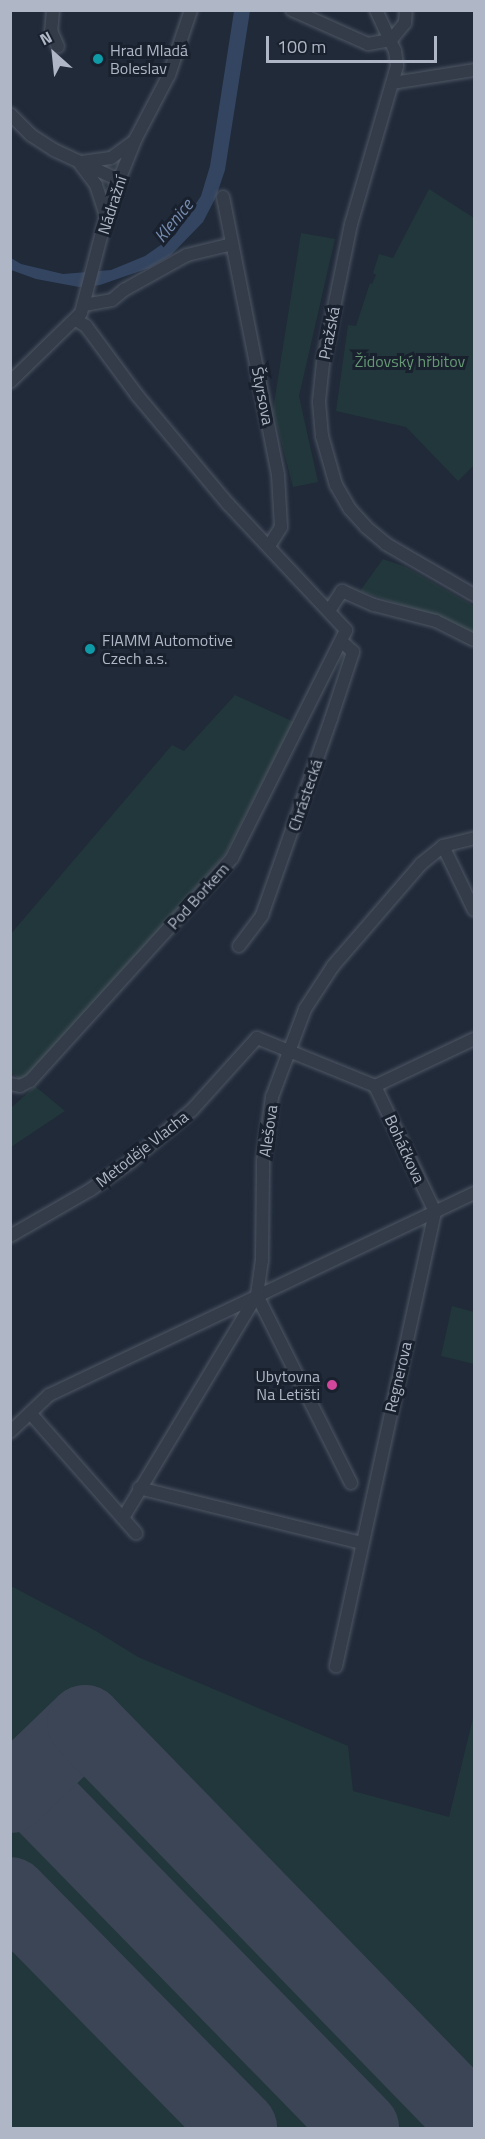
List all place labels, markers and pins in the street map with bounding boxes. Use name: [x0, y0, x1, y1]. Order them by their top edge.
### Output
place label: Hrad Mladá Boleslav: [110, 40, 188, 78]
marker: Hrad Mladá Boleslav: [91, 52, 105, 66]
place label: FIAMM Automotive Czech a.s.: [102, 630, 233, 668]
marker: FIAMM Automotive Czech a.s.: [83, 642, 97, 656]
place label: Ubytovna Na Letišti: [255, 1366, 320, 1404]
marker: Ubytovna Na Letišti: [325, 1378, 339, 1392]

